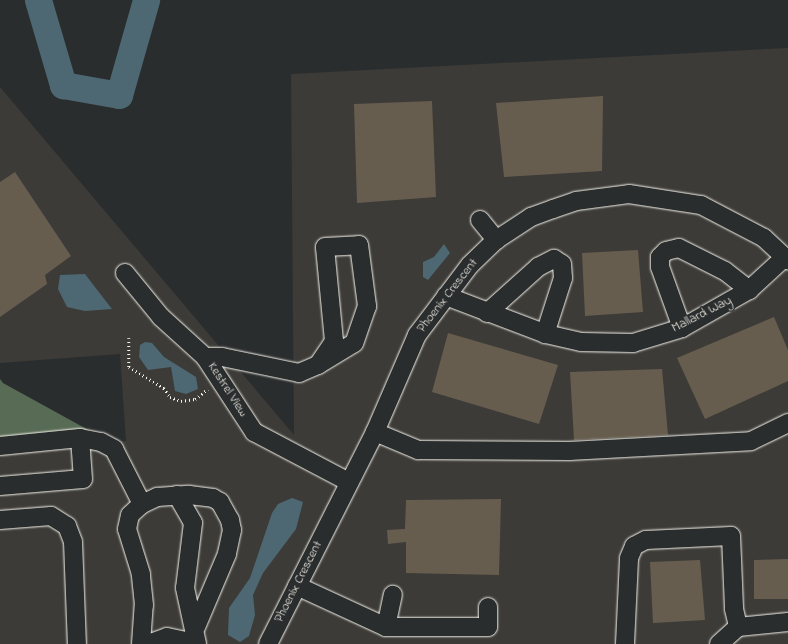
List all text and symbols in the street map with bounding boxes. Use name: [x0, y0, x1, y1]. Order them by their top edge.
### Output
street label: Phoenix Crescent: [414, 256, 482, 336]
street label: Mallard Way: [669, 293, 735, 337]
street label: Kestrel View: [204, 360, 250, 420]
street label: Phoenix Crescent: [272, 539, 326, 625]

